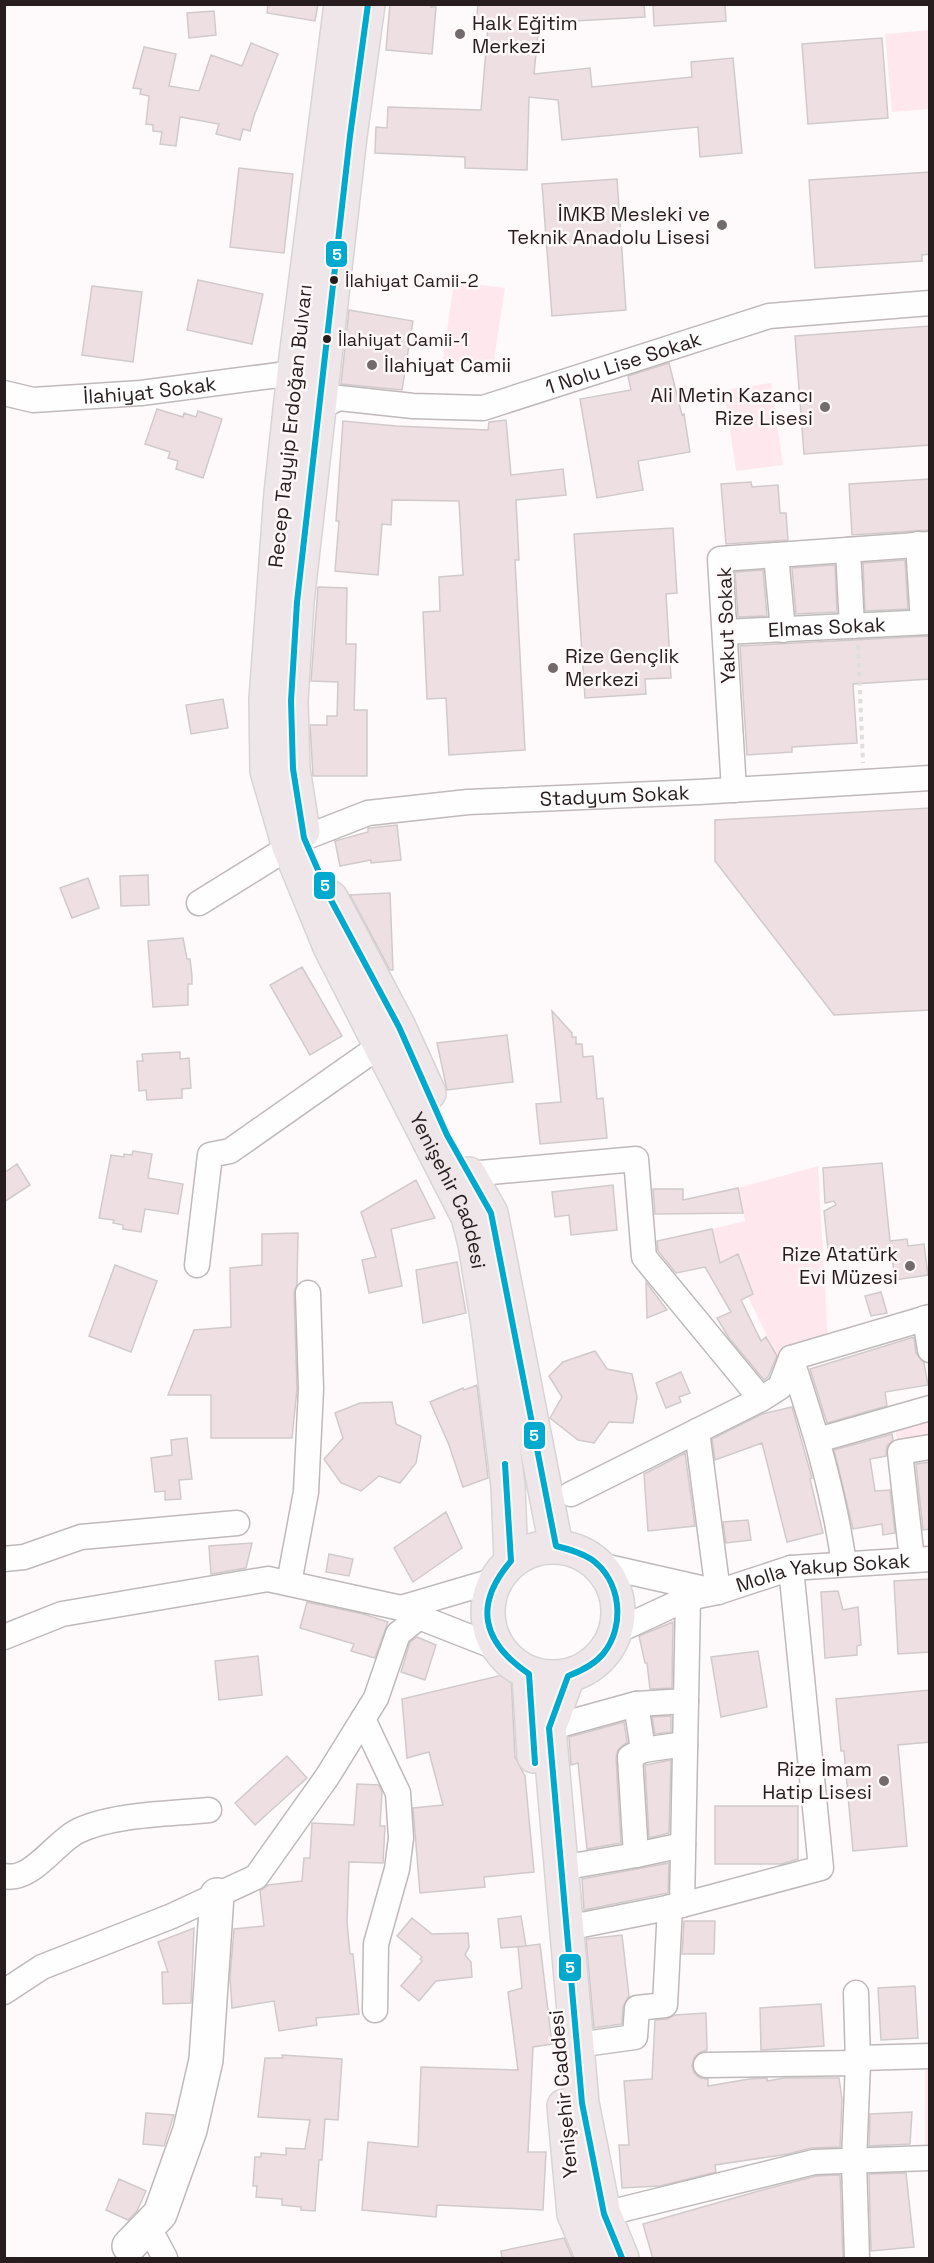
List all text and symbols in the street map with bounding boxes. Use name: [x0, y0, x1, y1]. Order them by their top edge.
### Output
place label: Halk Eğitim Merkezi: [472, 10, 578, 59]
marker: Halk Eğitim Merkezi: [453, 27, 467, 41]
place label: İMKB Mesleki ve Teknik Anadolu Lisesi: [508, 201, 710, 250]
marker: İMKB Mesleki ve Teknik Anadolu Lisesi: [715, 218, 729, 232]
line badge: 5: [325, 240, 348, 268]
text: 5: [332, 244, 342, 265]
place label: İlahiyat Camii-2: [345, 269, 479, 292]
marker: İlahiyat Camii-2: [328, 274, 340, 286]
street label: Recep Tayyip Erdoğan Bulvarı: [262, 283, 318, 569]
street label: 1 Nolu Lise Sokak: [542, 326, 705, 400]
place label: İlahiyat Camii-1: [338, 328, 468, 351]
marker: İlahiyat Camii-1: [321, 333, 333, 345]
place label: İlahiyat Camii: [384, 352, 511, 378]
marker: İlahiyat Camii: [365, 358, 379, 372]
street label: İlahiyat Sokak: [83, 370, 218, 410]
place label: Ali Metin Kazancı Rize Lisesi: [651, 382, 813, 431]
marker: Ali Metin Kazancı Rize Lisesi: [818, 400, 832, 414]
street label: Yakut Sokak: [711, 566, 741, 684]
street label: Elmas Sokak: [767, 611, 887, 643]
place label: Rize Gençlik Merkezi: [565, 643, 680, 692]
marker: Rize Gençlik Merkezi: [546, 661, 560, 675]
street label: Stadyum Sokak: [539, 779, 690, 812]
line badge: 5: [313, 871, 336, 900]
text: 5: [320, 875, 330, 896]
street label: Yenişehir Caddesi: [404, 1108, 492, 1271]
place label: Rize Atatürk Evi Müzesi: [782, 1241, 898, 1290]
marker: Rize Atatürk Evi Müzesi: [903, 1259, 917, 1273]
line badge: 5: [523, 1421, 546, 1450]
text: 5: [529, 1425, 539, 1446]
street label: Molla Yakup Sokak: [733, 1547, 911, 1598]
place label: Rize İmam Hatip Lisesi: [762, 1756, 872, 1805]
marker: Rize İmam Hatip Lisesi: [877, 1774, 891, 1788]
line badge: 5: [558, 1953, 582, 1982]
text: 5: [565, 1957, 575, 1978]
street label: Yenişehir Caddesi: [543, 2009, 583, 2179]

